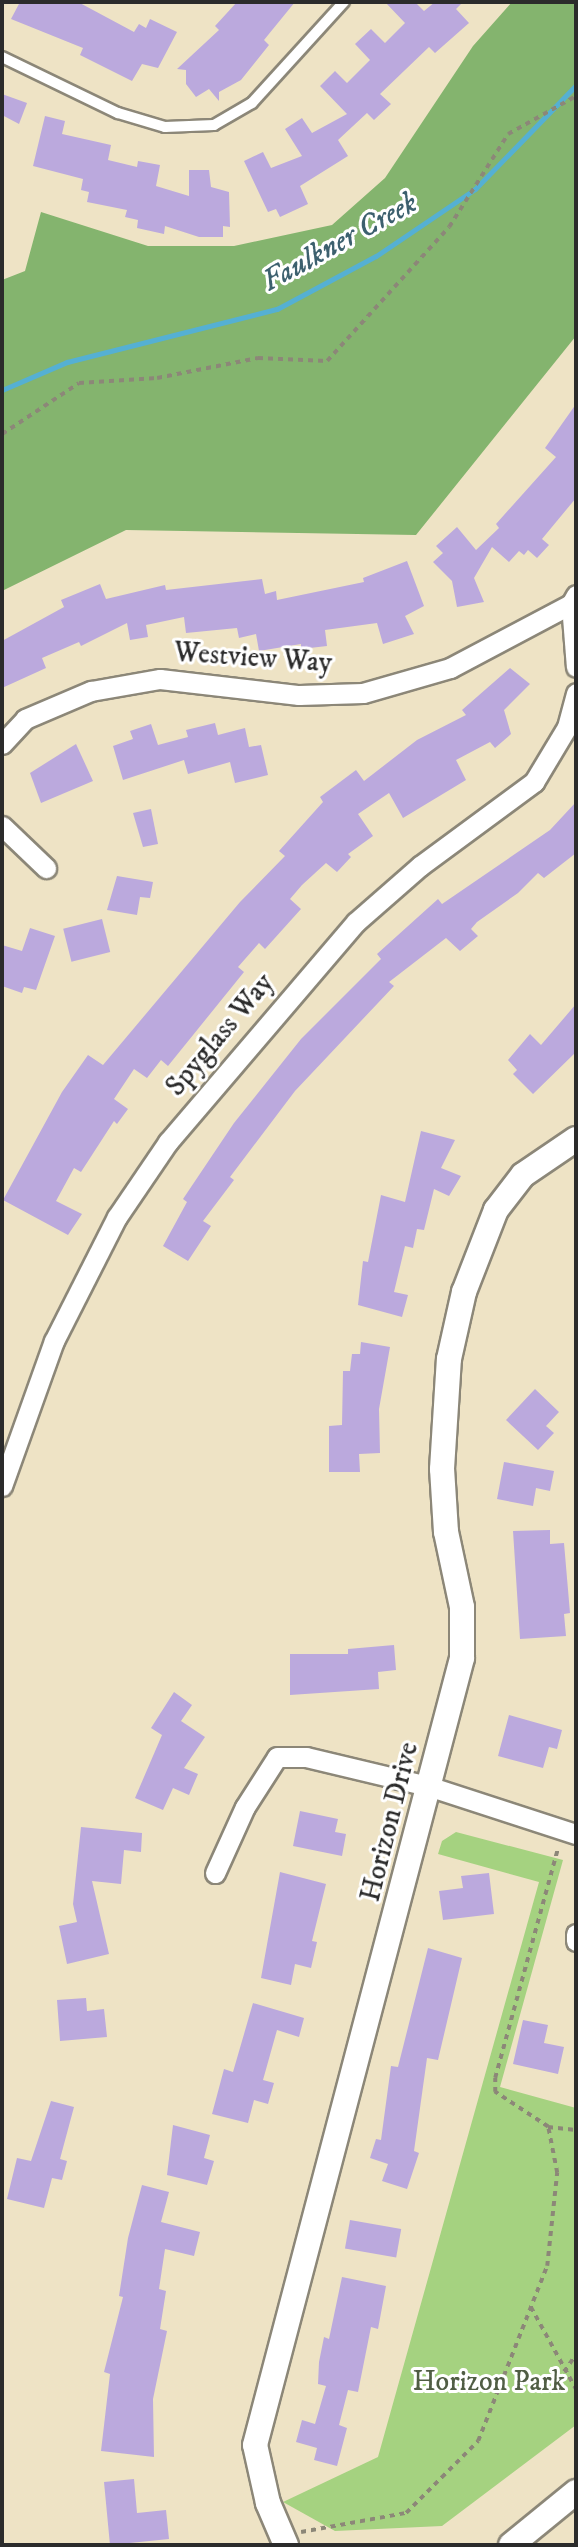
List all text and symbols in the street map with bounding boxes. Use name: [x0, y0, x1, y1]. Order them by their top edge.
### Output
water label: Faulkner Creek: [256, 186, 424, 300]
street label: Westview Way: [173, 636, 333, 680]
street label: Spyglass Way: [159, 967, 281, 1103]
street label: Horizon Drive: [354, 1739, 426, 1905]
park label: Horizon Park: [413, 2365, 565, 2399]

